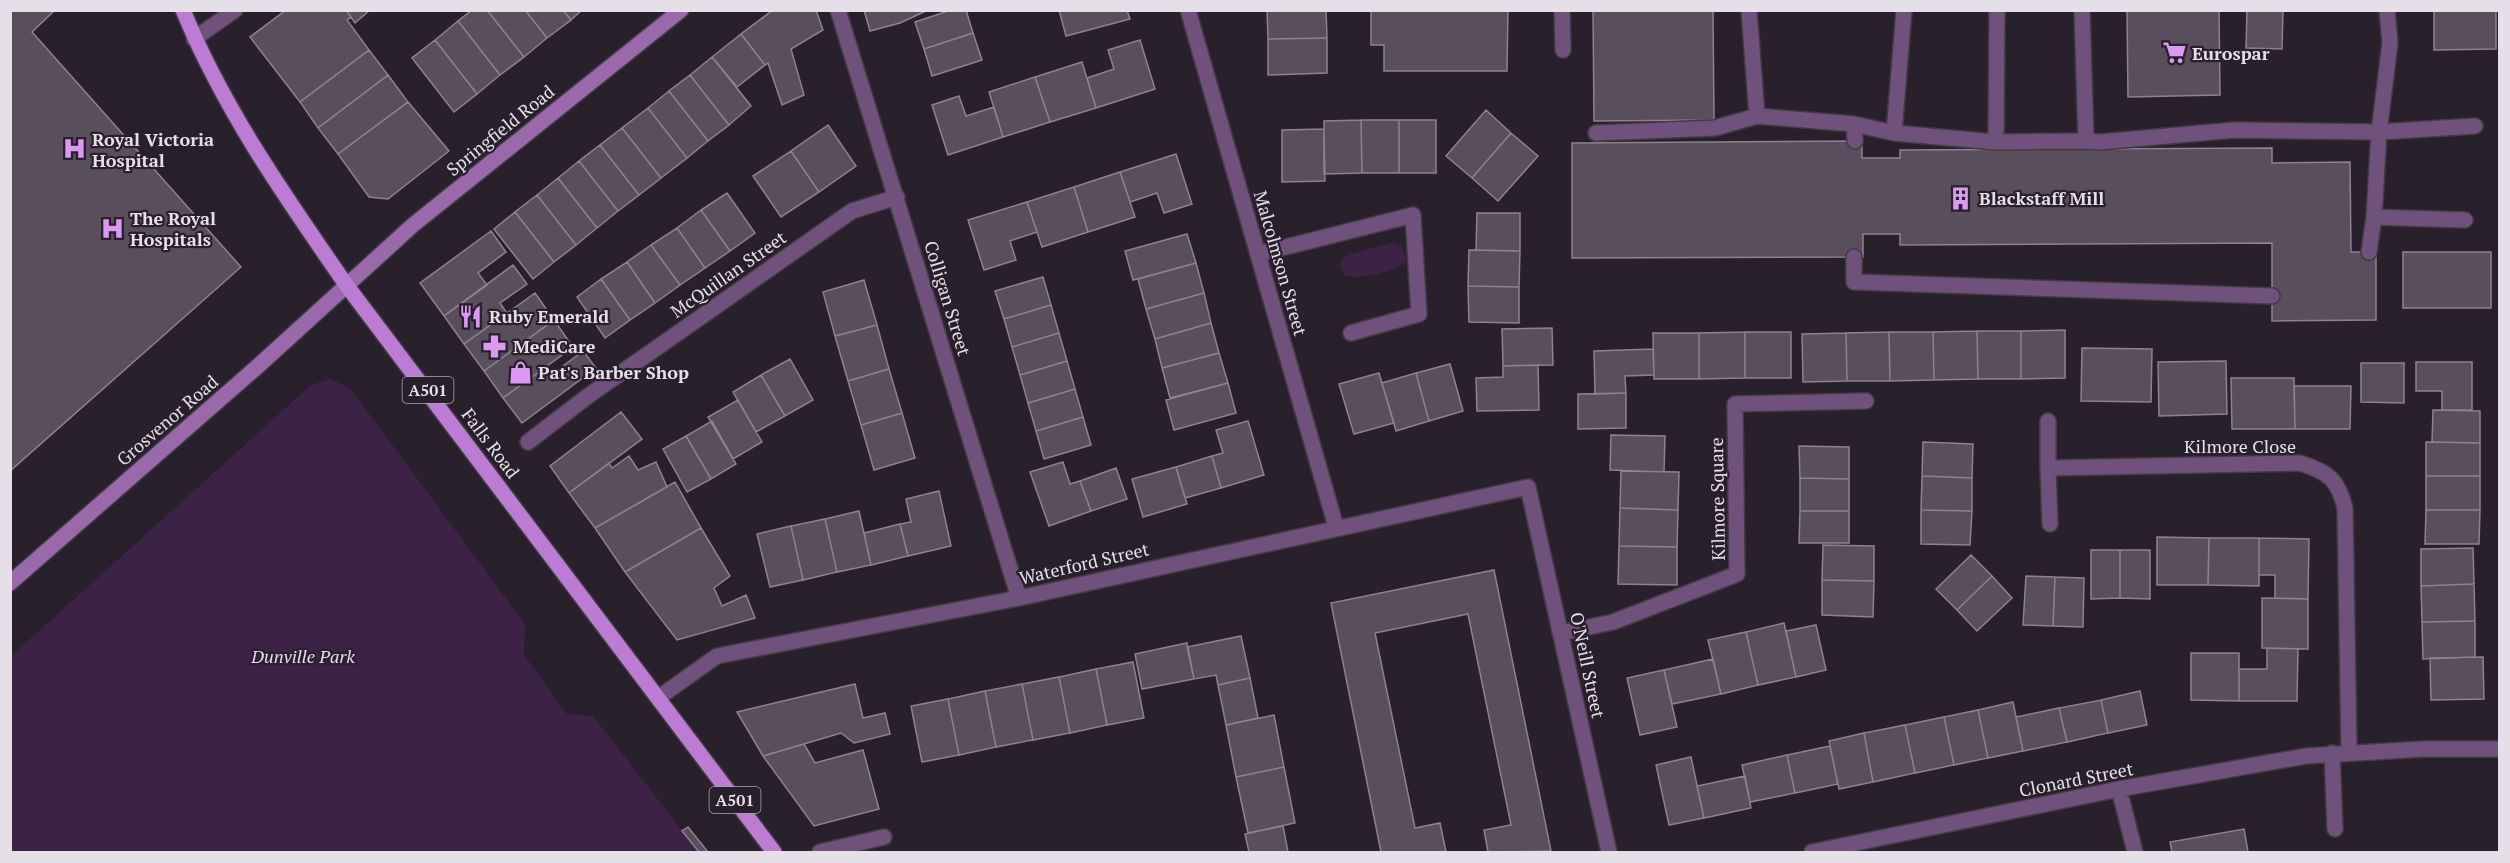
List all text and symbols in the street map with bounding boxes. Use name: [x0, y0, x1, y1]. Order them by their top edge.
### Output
supermarket icon: Eurospar: [2161, 40, 2187, 66]
place label: Eurospar: [2192, 41, 2270, 65]
street label: Springfield Road: [441, 79, 559, 181]
place label: Royal Victoria Hospital: [92, 127, 214, 172]
hospital icon: Royal Victoria Hospital: [61, 136, 87, 162]
building icon: Blackstaff Mill: [1948, 185, 1974, 211]
place label: Blackstaff Mill: [1979, 186, 2104, 210]
street label: Malcolmson Street: [1249, 188, 1313, 339]
place label: The Royal Hospitals: [130, 206, 216, 251]
hospital icon: The Royal Hospitals: [99, 215, 125, 241]
street label: McQuillan Street: [665, 225, 791, 323]
street label: Colligan Street: [919, 238, 977, 359]
restaurant icon: Ruby Emerald: [458, 303, 484, 329]
place label: Ruby Emerald: [489, 304, 609, 328]
pharmacy icon: MediCare: [482, 333, 508, 359]
place label: MediCare: [513, 334, 596, 358]
shop icon: Pat's Barber Shop: [507, 359, 533, 385]
place label: Pat's Barber Shop: [538, 360, 689, 384]
street label: Grosvenor Road: [111, 369, 223, 471]
road number: A501: [402, 377, 454, 403]
street label: Falls Road: [457, 403, 525, 483]
street label: Kilmore Close: [2184, 434, 2296, 458]
street label: Kilmore Square: [1704, 437, 1730, 561]
street label: Waterford Street: [1017, 536, 1152, 590]
street label: O'Neill Street: [1565, 610, 1611, 721]
park label: Dunville Park: [250, 644, 355, 668]
street label: Clonard Street: [2017, 756, 2136, 802]
road number: A501: [710, 787, 760, 813]

